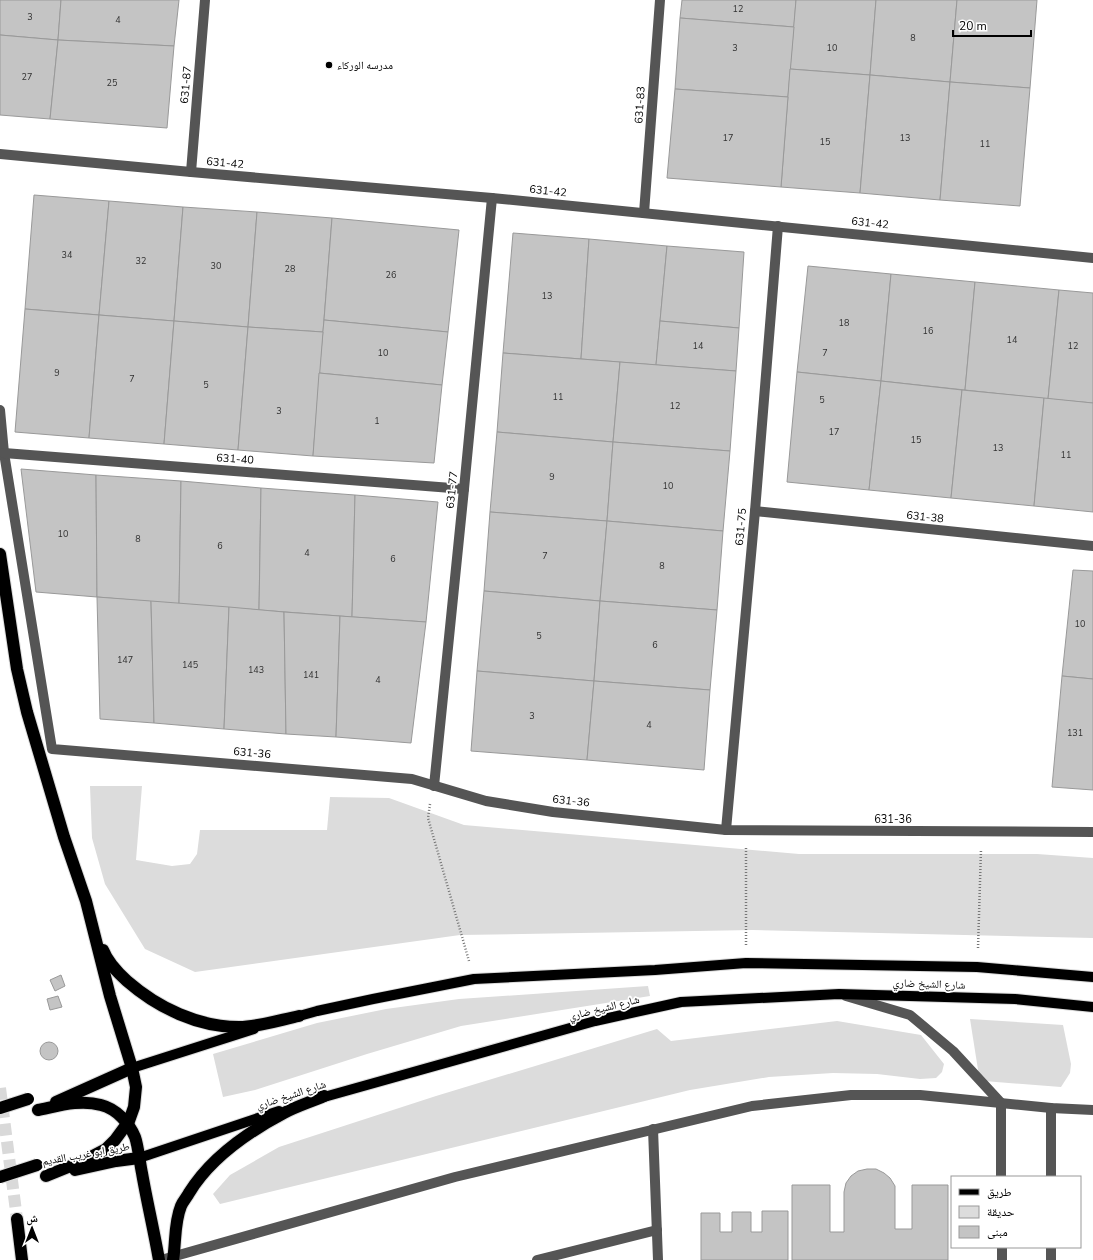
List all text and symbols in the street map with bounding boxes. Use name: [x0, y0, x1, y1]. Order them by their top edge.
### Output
house number: 12: [733, 3, 743, 15]
house number: 3: [27, 11, 33, 23]
scale bar: [953, 12, 1031, 38]
house number: 4: [115, 14, 121, 26]
text: 20 m: [959, 18, 987, 34]
house number: 8: [910, 32, 916, 44]
house number: 3: [732, 42, 738, 54]
house number: 10: [827, 42, 837, 54]
place label: مدرسه الوركاء: [337, 58, 393, 73]
marker: مدرسه الوركاء: [324, 60, 334, 70]
street label: 631-87: [177, 66, 195, 104]
house number: 27: [22, 71, 32, 83]
house number: 25: [107, 77, 117, 89]
street label: 631-83: [631, 86, 649, 124]
house number: 17: [723, 132, 733, 144]
house number: 13: [900, 132, 910, 144]
house number: 15: [820, 136, 830, 148]
house number: 11: [980, 138, 990, 150]
street label: 631-42: [206, 154, 244, 172]
street label: 631-42: [528, 182, 568, 200]
street label: 631-42: [850, 214, 890, 232]
house number: 34: [62, 249, 73, 261]
house number: 32: [136, 255, 146, 267]
house number: 30: [211, 260, 221, 272]
house number: 28: [285, 263, 295, 275]
house number: 26: [386, 269, 396, 281]
house number: 13: [542, 290, 552, 302]
house number: 18: [839, 317, 849, 329]
house number: 16: [923, 325, 933, 337]
house number: 14: [1007, 334, 1018, 346]
house number: 14: [693, 340, 704, 352]
house number: 12: [1068, 340, 1078, 352]
house number: 10: [378, 347, 388, 359]
house number: 7: [822, 347, 828, 359]
house number: 9: [54, 367, 60, 379]
house number: 7: [129, 373, 135, 385]
house number: 5: [203, 379, 209, 391]
house number: 11: [553, 391, 563, 403]
house number: 5: [819, 394, 825, 406]
house number: 12: [670, 400, 680, 412]
house number: 3: [276, 405, 282, 417]
house number: 1: [374, 415, 380, 427]
house number: 17: [829, 426, 839, 438]
house number: 15: [911, 434, 921, 446]
house number: 13: [993, 442, 1003, 454]
house number: 11: [1061, 449, 1071, 461]
street label: 631-40: [216, 450, 255, 468]
street label: 631-77: [443, 470, 461, 510]
house number: 9: [549, 471, 555, 483]
house number: 10: [663, 480, 673, 492]
street label: 631-75: [732, 507, 750, 546]
street label: 631-38: [905, 508, 945, 526]
house number: 10: [58, 528, 68, 540]
house number: 8: [135, 533, 141, 545]
house number: 6: [217, 540, 223, 552]
house number: 4: [304, 547, 310, 559]
house number: 7: [542, 550, 548, 562]
house number: 6: [390, 553, 396, 565]
house number: 8: [659, 560, 665, 572]
house number: 10: [1075, 618, 1085, 630]
house number: 5: [536, 630, 542, 642]
house number: 6: [652, 639, 658, 651]
house number: 147: [117, 654, 133, 666]
house number: 145: [182, 659, 198, 671]
house number: 143: [248, 664, 264, 676]
house number: 141: [303, 669, 319, 681]
house number: 4: [375, 674, 381, 686]
house number: 3: [529, 710, 535, 722]
house number: 4: [646, 719, 652, 731]
house number: 131: [1067, 727, 1083, 739]
street label: 631-36: [233, 744, 272, 762]
street label: 631-36: [551, 792, 591, 810]
street label: 631-36: [874, 812, 912, 827]
street label: شارع الشيخ ضاري: [892, 975, 966, 994]
street label: شارع الشيخ ضاري: [567, 992, 641, 1025]
street label: شارع الشيخ ضاري: [254, 1077, 328, 1114]
street label: طريق ابو غريب القديم: [41, 1139, 131, 1169]
legend: [951, 1176, 1081, 1248]
text: طريق: [987, 1184, 1012, 1200]
text: حديقة: [987, 1204, 1015, 1220]
north arrow: [12, 1208, 52, 1248]
text: ش: [26, 1211, 38, 1226]
text: مبنى: [987, 1224, 1008, 1240]

